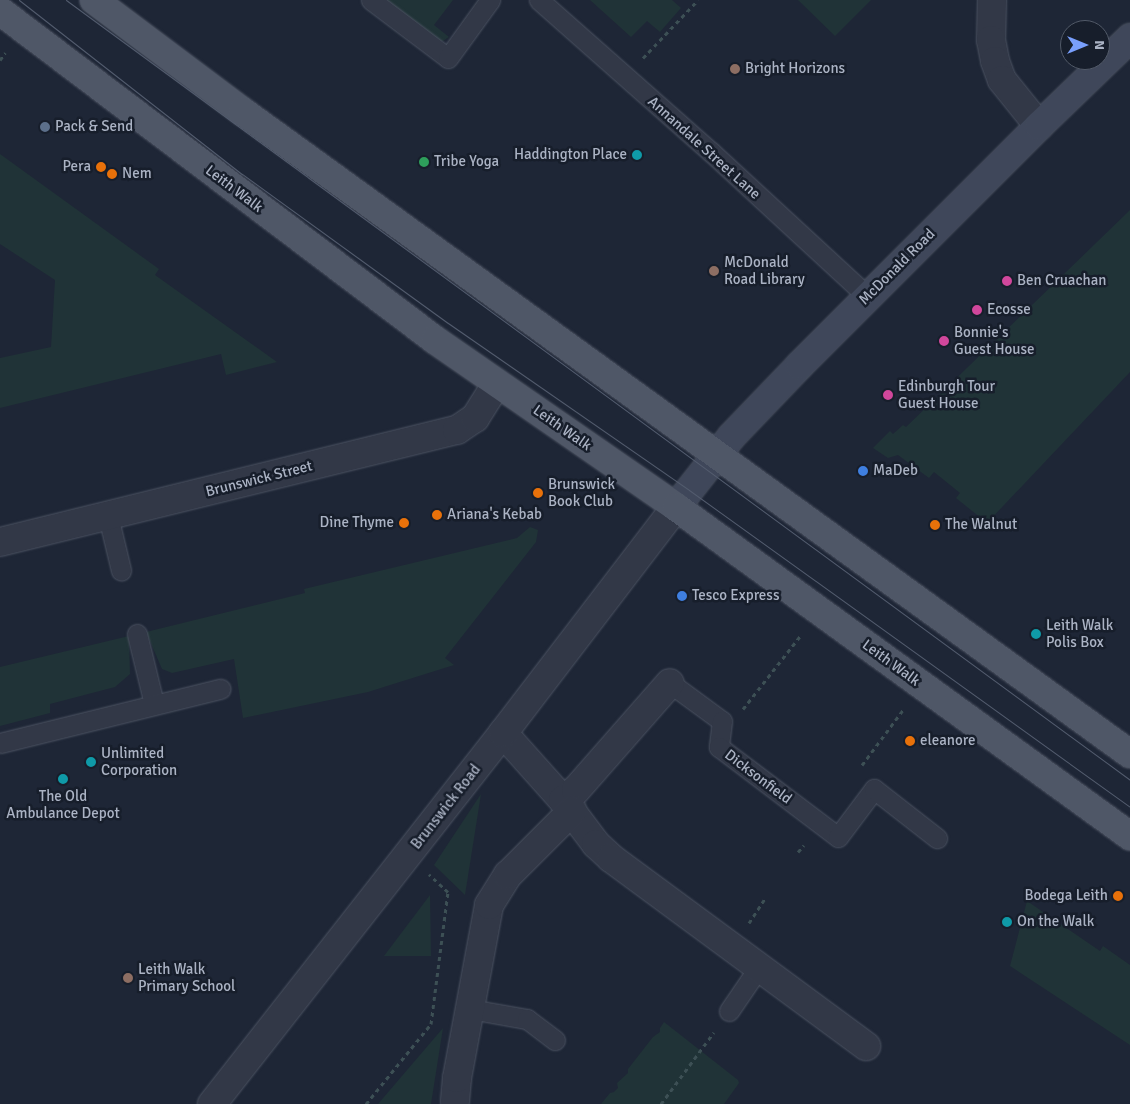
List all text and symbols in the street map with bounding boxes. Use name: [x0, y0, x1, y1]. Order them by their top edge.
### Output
north arrow: [1060, 20, 1110, 70]
text: N: [1091, 40, 1108, 50]
place label: Bright Horizons: [745, 60, 845, 78]
marker: Bright Horizons: [729, 63, 741, 75]
street label: Annandale Street Lane: [644, 93, 764, 203]
place label: Pack & Send: [55, 118, 133, 136]
marker: Pack & Send: [39, 121, 51, 133]
place label: Haddington Place: [514, 146, 627, 164]
marker: Haddington Place: [631, 149, 643, 161]
place label: Tribe Yoga: [434, 153, 499, 171]
marker: Tribe Yoga: [418, 156, 430, 168]
place label: Pera: [62, 158, 91, 176]
marker: Pera: [95, 161, 107, 173]
street label: Leith Walk: [202, 162, 266, 216]
place label: Nem: [122, 165, 152, 183]
marker: Nem: [106, 168, 118, 180]
street label: McDonald Road: [855, 225, 939, 309]
place label: McDonald Road Library: [724, 253, 805, 288]
marker: McDonald Road Library: [708, 265, 720, 277]
place label: Ben Cruachan: [1017, 272, 1106, 290]
marker: Ben Cruachan: [1001, 275, 1013, 287]
place label: Ecosse: [987, 301, 1031, 319]
marker: Ecosse: [971, 304, 983, 316]
place label: Bonnie's Guest House: [954, 323, 1035, 358]
marker: Bonnie's Guest House: [938, 335, 950, 347]
place label: Edinburgh Tour Guest House: [898, 377, 995, 412]
marker: Edinburgh Tour Guest House: [882, 389, 894, 401]
street label: Leith Walk: [529, 401, 595, 455]
street label: Brunswick Street: [204, 457, 314, 501]
place label: MaDeb: [873, 462, 918, 480]
marker: MaDeb: [857, 465, 869, 477]
place label: Brunswick Book Club: [548, 475, 615, 510]
marker: Brunswick Book Club: [532, 487, 544, 499]
place label: Ariana's Kebab: [447, 506, 542, 524]
marker: Ariana's Kebab: [431, 509, 443, 521]
place label: Dine Thyme: [319, 514, 394, 532]
place label: The Walnut: [945, 516, 1017, 534]
marker: Dine Thyme: [398, 517, 410, 529]
marker: The Walnut: [929, 519, 941, 531]
place label: Tesco Express: [692, 587, 779, 605]
marker: Tesco Express: [676, 590, 688, 602]
place label: Leith Walk Polis Box: [1046, 616, 1113, 651]
marker: Leith Walk Polis Box: [1030, 628, 1042, 640]
street label: Leith Walk: [858, 636, 924, 690]
place label: eleanore: [920, 732, 976, 750]
marker: eleanore: [904, 735, 916, 747]
place label: Unlimited Corporation: [101, 744, 177, 779]
street label: Dicksonfield: [721, 746, 795, 808]
marker: Unlimited Corporation: [85, 756, 97, 768]
street label: Brunswick Road: [407, 761, 485, 853]
marker: The Old Ambulance Depot: [57, 773, 69, 785]
place label: The Old Ambulance Depot: [6, 787, 120, 822]
place label: Bodega Leith: [1024, 887, 1108, 905]
marker: Bodega Leith: [1112, 890, 1124, 902]
place label: On the Walk: [1017, 913, 1094, 931]
marker: On the Walk: [1001, 916, 1013, 928]
place label: Leith Walk Primary School: [138, 960, 235, 995]
marker: Leith Walk Primary School: [122, 972, 134, 984]

